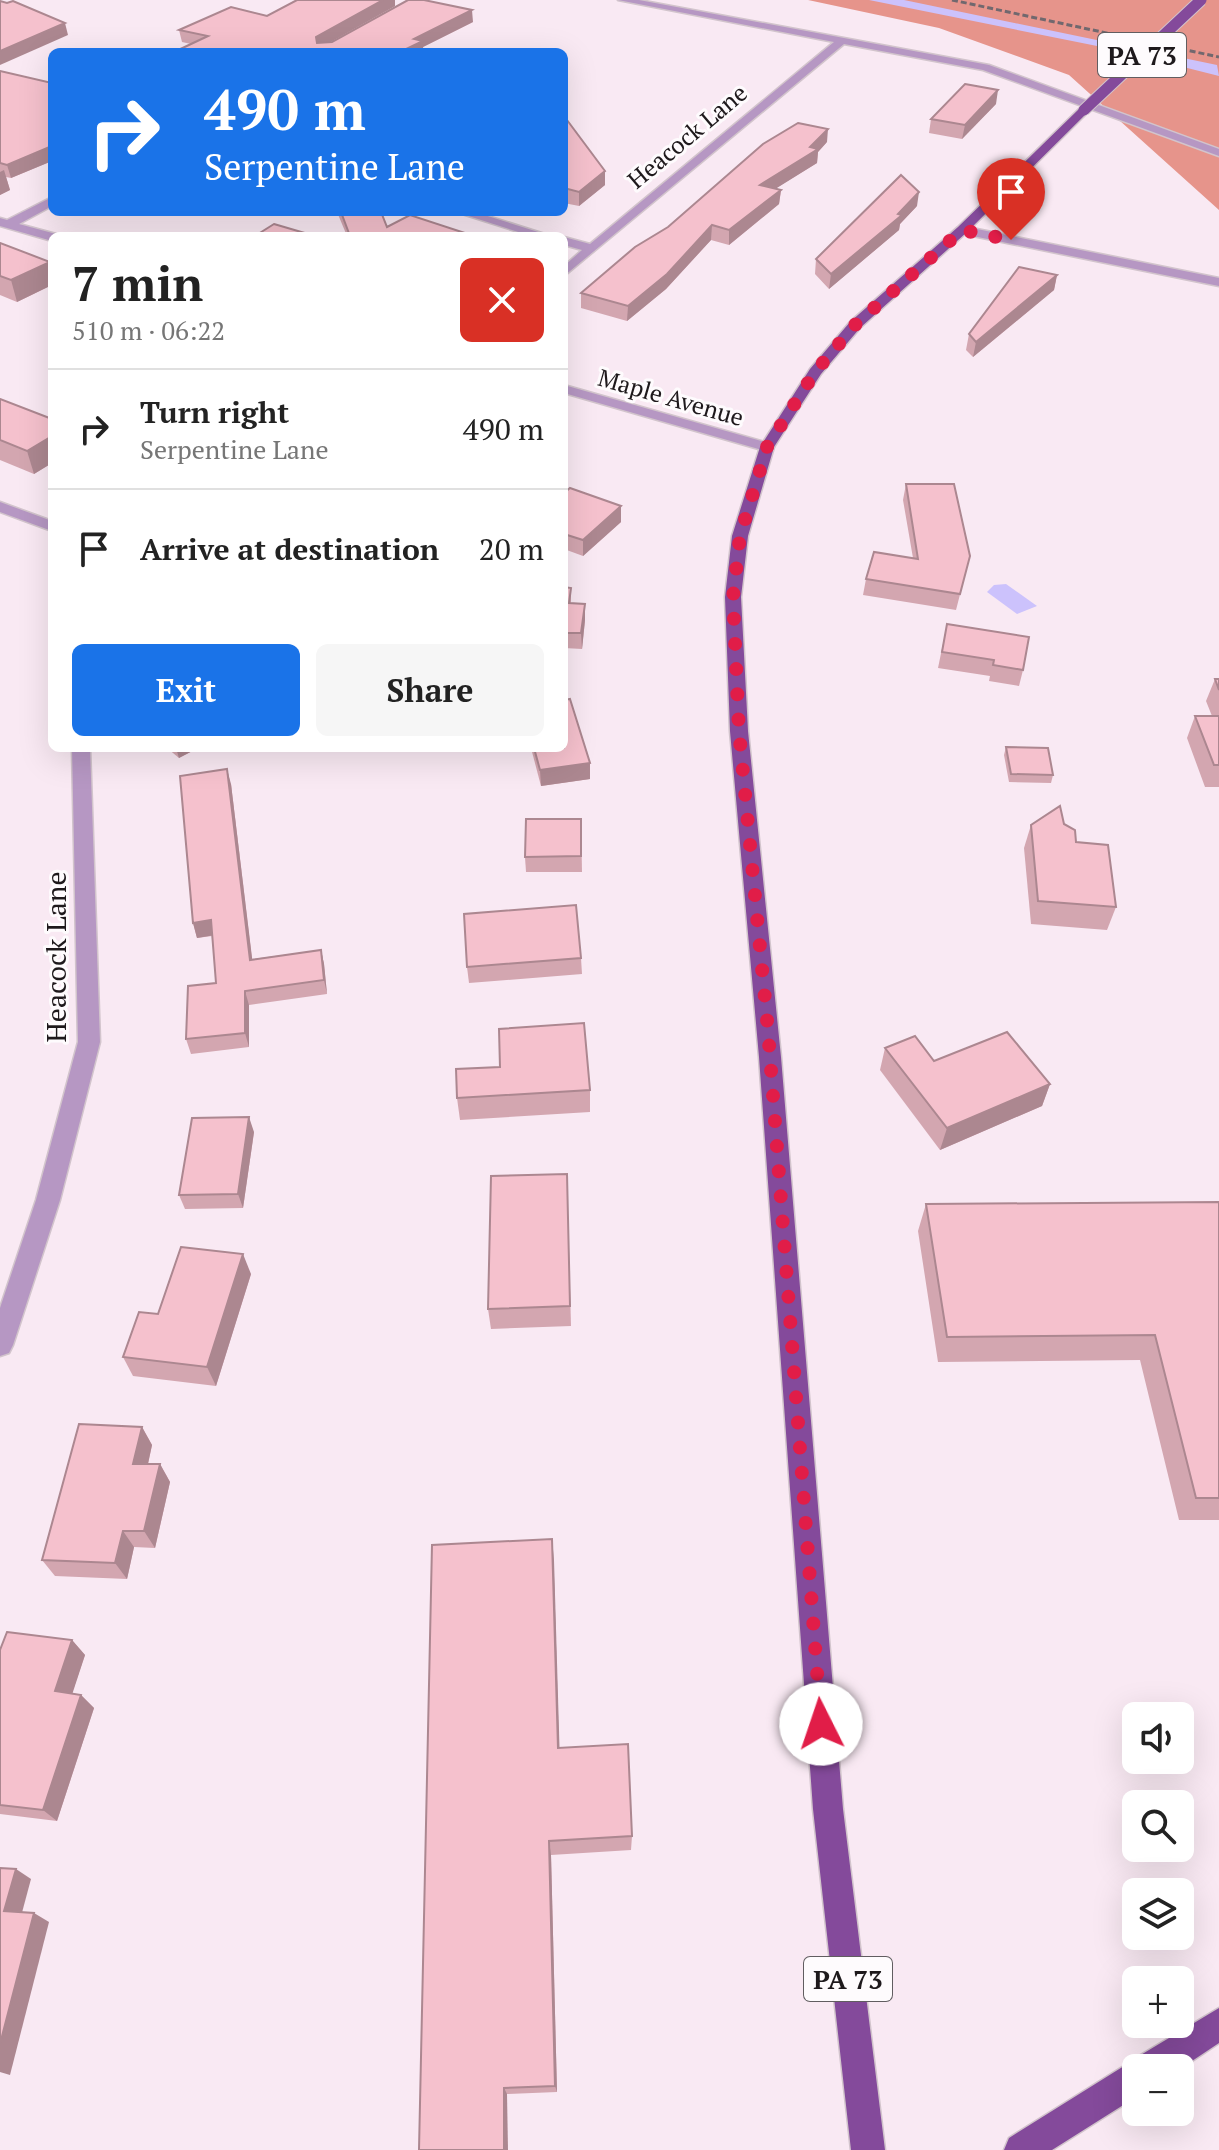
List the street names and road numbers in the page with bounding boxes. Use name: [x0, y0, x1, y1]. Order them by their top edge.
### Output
road number: PA 73: [1098, 33, 1186, 77]
street label: Heacock Lane: [621, 77, 753, 195]
street label: Maple Avenue: [595, 361, 747, 433]
street label: Heacock Lane: [37, 871, 74, 1043]
road number: PA 73: [804, 1957, 892, 2001]

